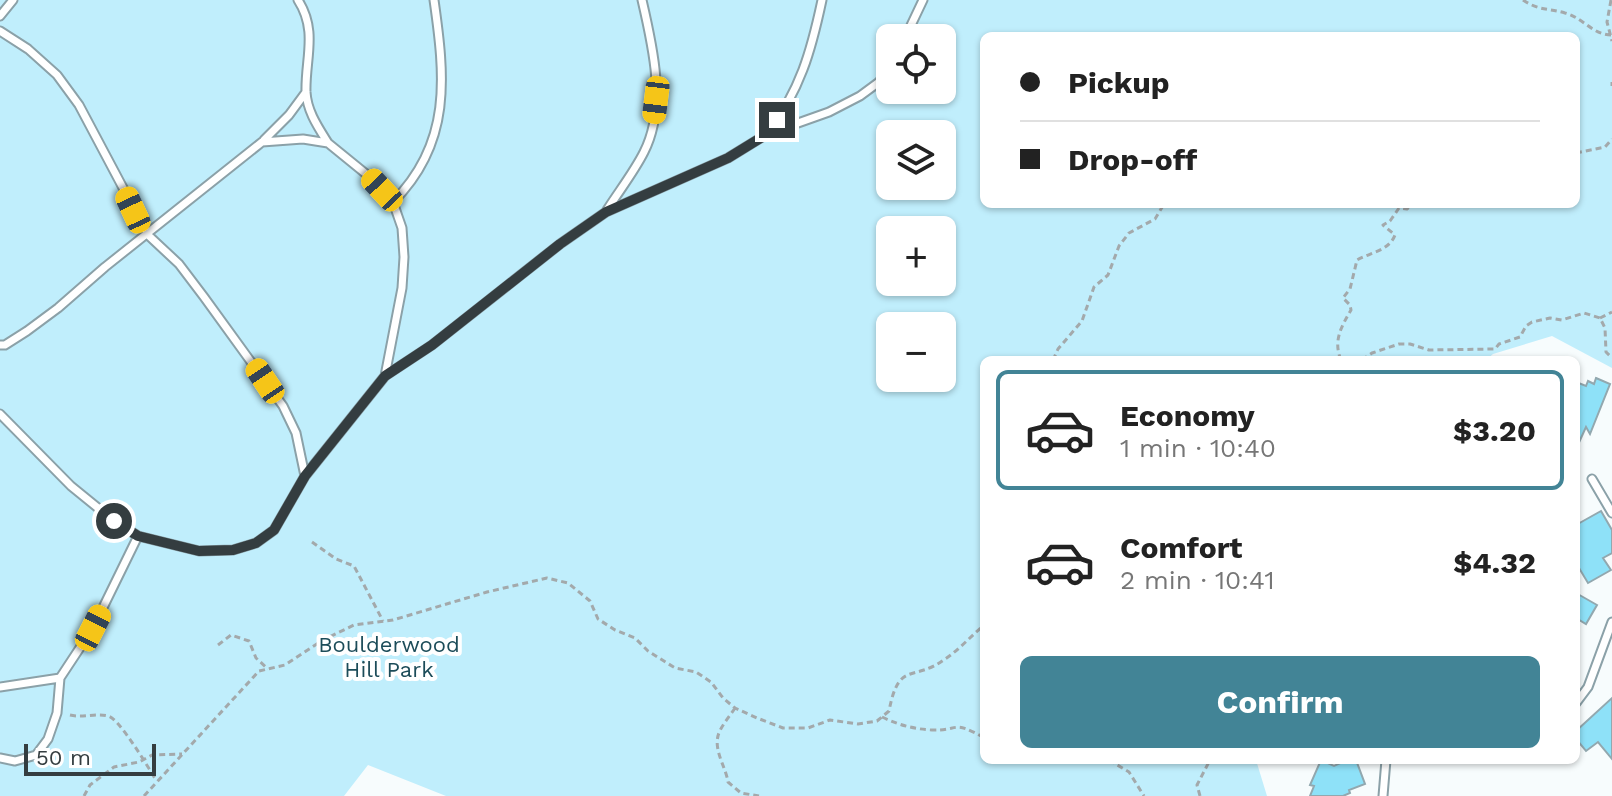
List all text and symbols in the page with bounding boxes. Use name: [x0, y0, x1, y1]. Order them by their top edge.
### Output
map controls: [876, 24, 956, 392]
button: locate: [876, 24, 956, 104]
text: Pickup: [1068, 65, 1170, 100]
car: [641, 75, 671, 125]
route end: [759, 102, 795, 138]
button: layers: [876, 120, 956, 200]
text: Drop-off: [1068, 142, 1197, 177]
car: [357, 164, 407, 216]
car: [112, 183, 154, 237]
button: +: [876, 216, 956, 296]
button: −: [876, 312, 956, 392]
car: [242, 354, 288, 408]
icon: car: [1024, 394, 1096, 466]
text: Economy: [1120, 398, 1255, 433]
text: $3.20: [1453, 413, 1536, 448]
text: 1 min · 10:40: [1120, 433, 1276, 463]
route start: [96, 503, 132, 539]
icon: car: [1024, 526, 1096, 598]
text: Comfort: [1120, 530, 1242, 565]
text: $4.32: [1453, 545, 1536, 580]
text: 2 min · 10:41: [1120, 565, 1275, 595]
car: [71, 601, 115, 655]
park label: Boulderwood Hill Park: [318, 632, 460, 682]
button: Confirm: [1020, 656, 1540, 748]
scale bar: [24, 740, 156, 776]
text: 50 m: [36, 745, 91, 770]

